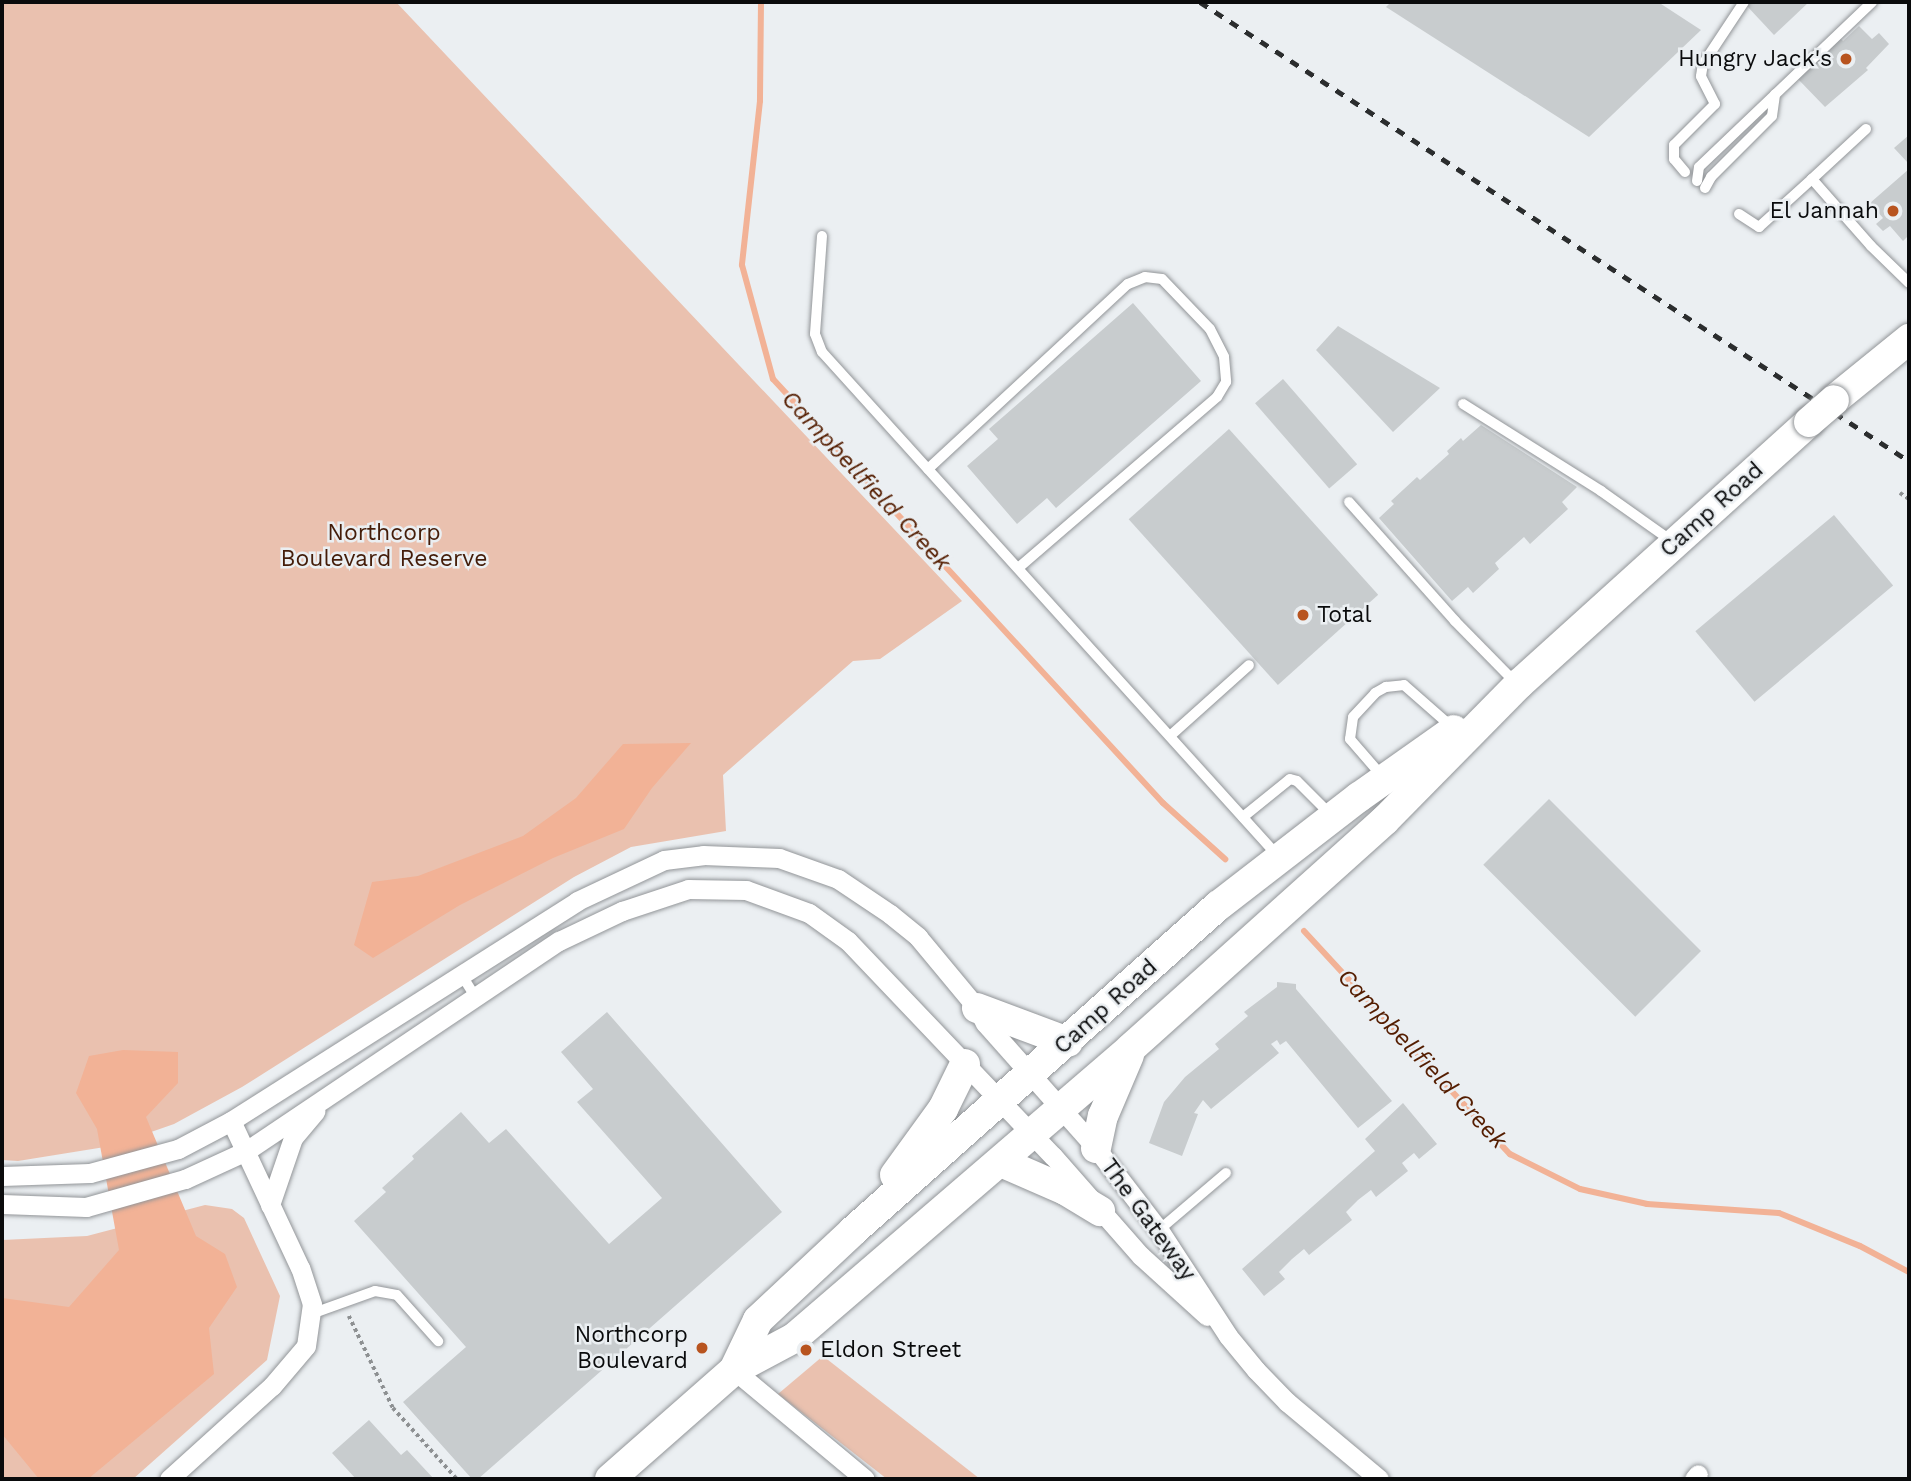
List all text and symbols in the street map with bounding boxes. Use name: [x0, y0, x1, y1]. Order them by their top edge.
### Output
place label: Hungry Jack's: [1677, 45, 1832, 73]
marker: Hungry Jack's: [1838, 51, 1854, 67]
place label: El Jannah: [1768, 197, 1879, 225]
marker: El Jannah: [1885, 203, 1901, 219]
water label: Campbellfield Creek: [775, 385, 957, 577]
street label: Camp Road: [1655, 457, 1769, 563]
park label: Northcorp Boulevard Reserve: [280, 519, 488, 573]
place label: Total: [1317, 601, 1372, 629]
marker: Total: [1295, 607, 1311, 623]
street label: Camp Road: [1049, 954, 1163, 1060]
water label: Campbellfield Creek: [1331, 963, 1513, 1155]
street label: The Gateway: [1095, 1154, 1201, 1286]
place label: Northcorp Boulevard: [574, 1321, 688, 1375]
place label: Eldon Street: [820, 1336, 961, 1364]
marker: Northcorp Boulevard: [694, 1340, 710, 1356]
marker: Eldon Street: [798, 1342, 814, 1358]

